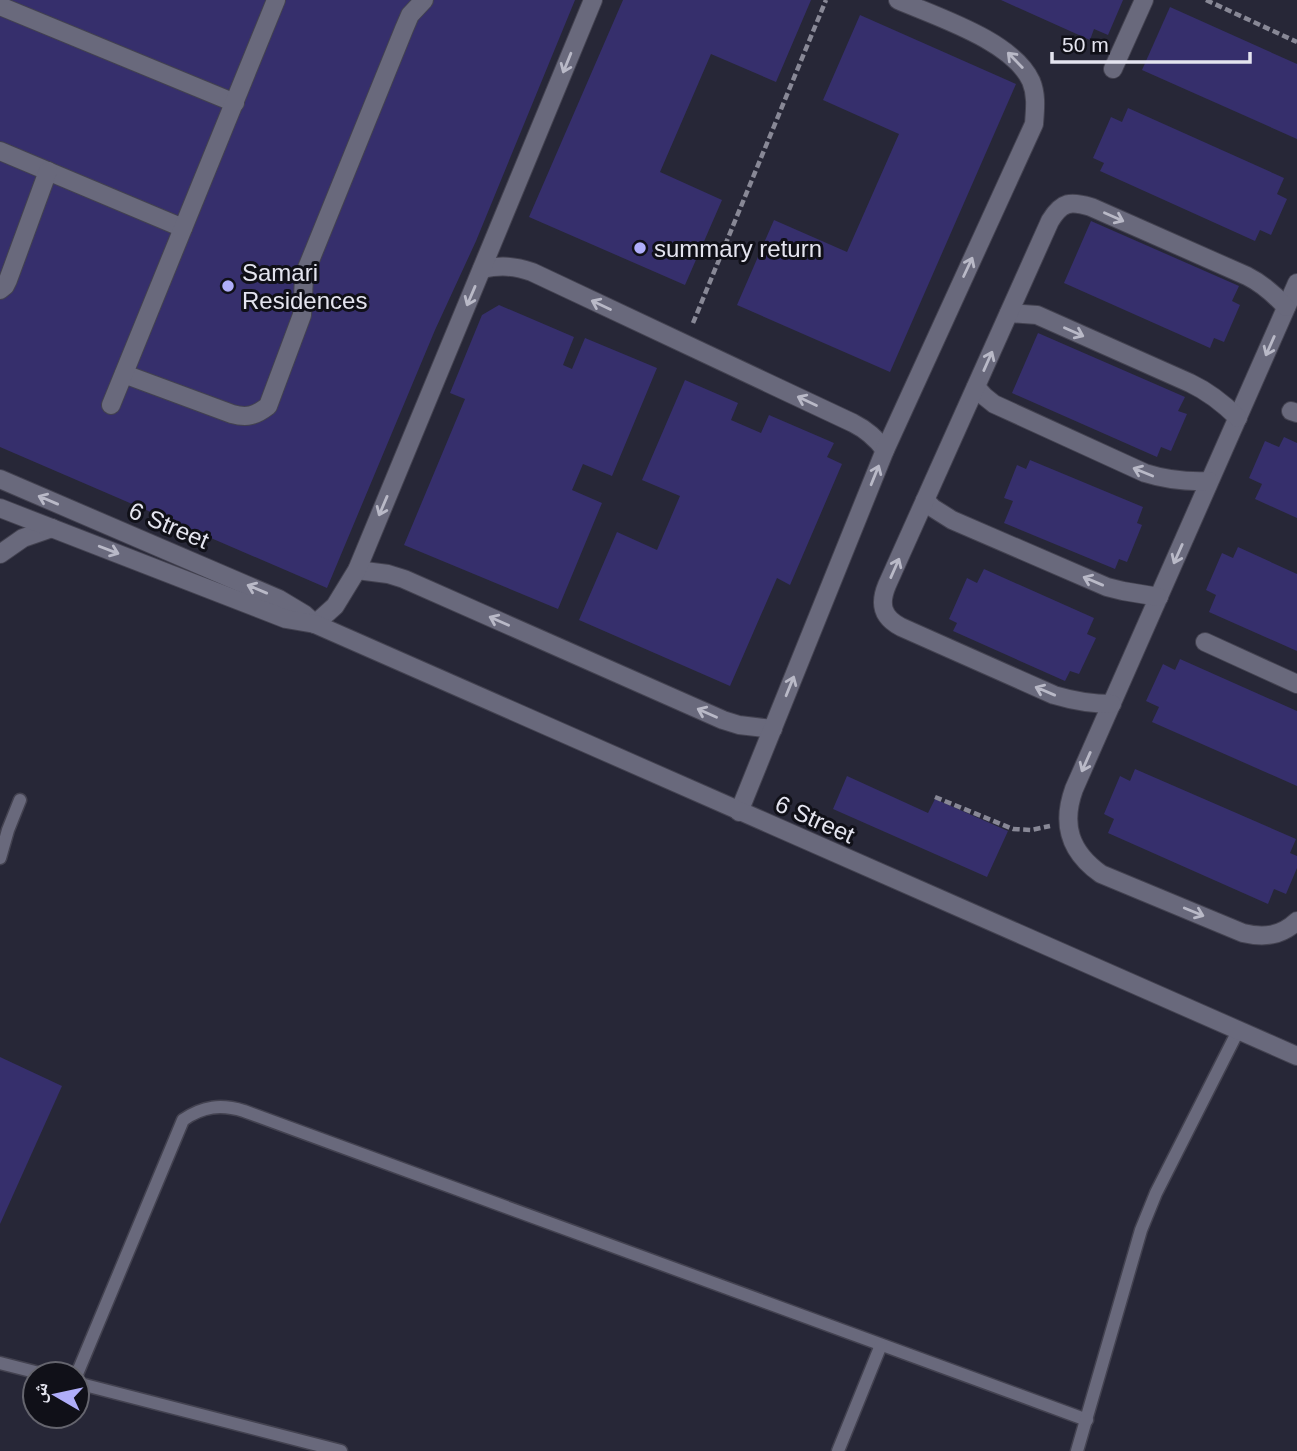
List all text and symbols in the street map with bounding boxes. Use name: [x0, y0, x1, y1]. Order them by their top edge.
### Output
scale bar: [1052, 21, 1250, 65]
text: 50 m: [1062, 33, 1109, 56]
one-way arrow: [559, 52, 572, 73]
one-way arrow: [1006, 52, 1023, 69]
one-way arrow: [1103, 211, 1124, 224]
place label: summary return: [654, 235, 822, 262]
marker: summary return: [632, 240, 648, 256]
one-way arrow: [962, 257, 975, 279]
place label: Samari Residences: [242, 259, 367, 314]
marker: Samari Residences: [220, 278, 236, 294]
one-way arrow: [464, 285, 477, 307]
one-way arrow: [591, 297, 612, 310]
one-way arrow: [1063, 326, 1084, 339]
one-way arrow: [1262, 335, 1275, 356]
one-way arrow: [982, 350, 995, 372]
one-way arrow: [797, 394, 818, 408]
one-way arrow: [869, 464, 882, 486]
one-way arrow: [1132, 464, 1154, 477]
one-way arrow: [37, 493, 59, 506]
one-way arrow: [376, 495, 389, 516]
street label: 6 Street: [125, 496, 213, 554]
one-way arrow: [1171, 543, 1184, 564]
one-way arrow: [98, 545, 120, 558]
one-way arrow: [889, 558, 902, 579]
one-way arrow: [1083, 574, 1104, 587]
one-way arrow: [246, 582, 268, 595]
one-way arrow: [489, 614, 510, 627]
one-way arrow: [784, 676, 797, 697]
one-way arrow: [1035, 684, 1057, 697]
one-way arrow: [697, 706, 718, 719]
one-way arrow: [1079, 751, 1092, 772]
street label: 6 Street: [771, 790, 859, 849]
one-way arrow: [1183, 906, 1204, 919]
north arrow: [21, 1360, 91, 1430]
text: ش: [28, 1381, 53, 1404]

